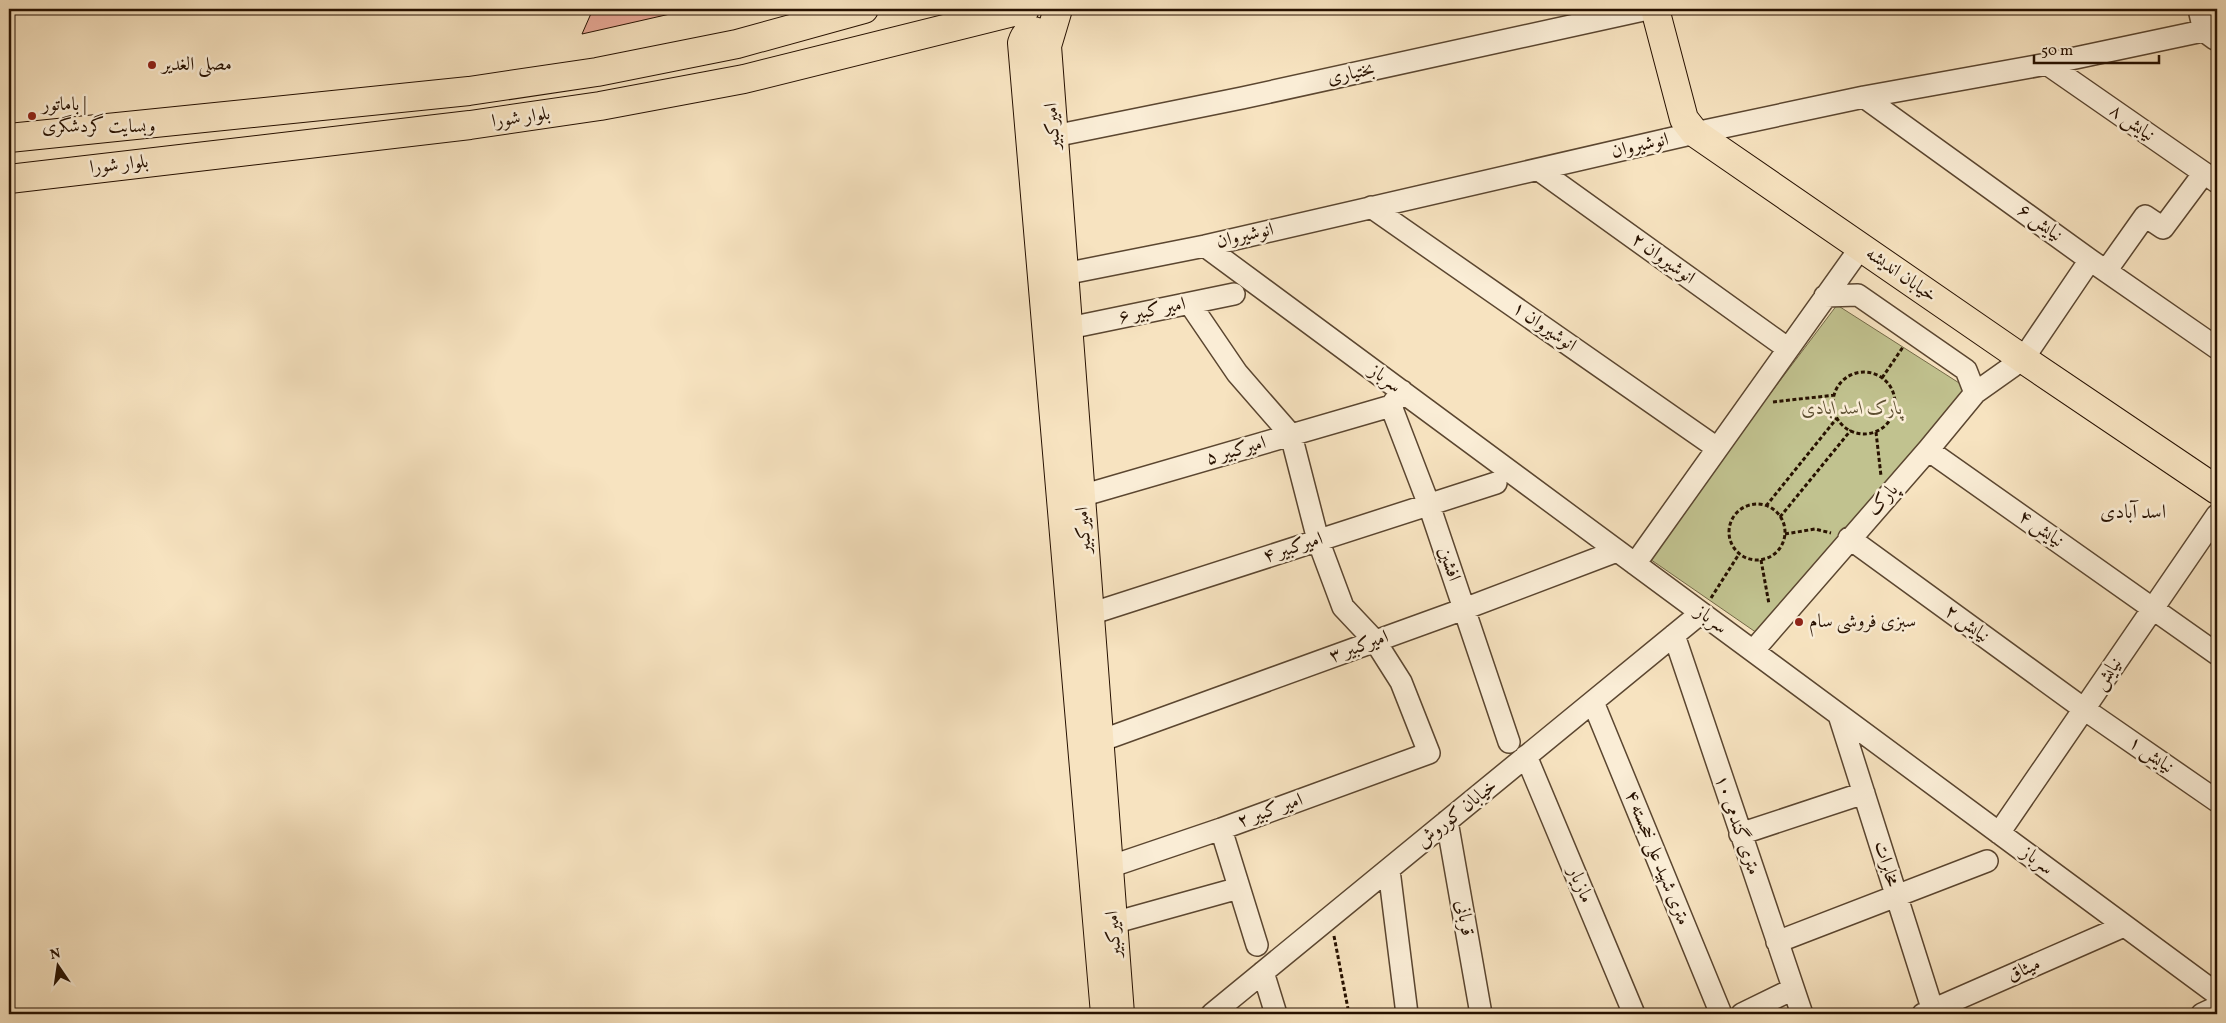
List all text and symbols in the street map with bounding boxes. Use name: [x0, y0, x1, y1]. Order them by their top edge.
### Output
scale bar: [2034, 32, 2158, 64]
text: 50 m: [2041, 41, 2073, 62]
place label: مصلی الغدیر: [160, 52, 232, 78]
street label: بختیاری: [1325, 56, 1377, 92]
marker: مصلی الغدیر: [146, 59, 158, 71]
place label: باماتور | وبسایت گردشگری: [40, 92, 156, 140]
street label: نیایش ۸: [2104, 98, 2160, 148]
street label: بلوار شورا: [490, 101, 552, 135]
street label: امیرکبیر: [1038, 102, 1068, 152]
marker: باماتور | وبسایت گردشگری: [26, 110, 38, 122]
street label: انوشیروان: [1609, 127, 1671, 165]
street label: بلوار شورا: [88, 149, 150, 181]
street label: نیایش ۶: [2012, 198, 2068, 248]
street label: انوشیروان: [1214, 217, 1276, 255]
street label: انوشیروان ۲: [1626, 227, 1700, 291]
street label: خیابان اندیشه: [1860, 241, 1942, 309]
street label: امیر کبیر ۶: [1116, 291, 1188, 331]
street label: انوشیروان ۱: [1507, 295, 1581, 359]
street label: سرباز: [1362, 357, 1406, 400]
park label: پارک اسد ابادی: [1801, 396, 1904, 422]
street label: امیرکبیر ۵: [1203, 430, 1269, 472]
street label: پارک: [1861, 477, 1906, 522]
district label: اسد آبادی: [2100, 499, 2166, 527]
street label: نیایش ۴: [2013, 504, 2069, 554]
street label: امیرکبیر: [1069, 506, 1099, 556]
street label: امیرکبیر ۴: [1260, 526, 1326, 570]
street label: افشین: [1431, 543, 1467, 585]
street label: سرباز: [1688, 598, 1732, 641]
street label: نیایش ۲: [1939, 599, 1995, 649]
place label: سبزی فروشی سام: [1809, 609, 1916, 637]
marker: سبزی فروشی سام: [1793, 616, 1805, 628]
street label: امیرکبیر ۳: [1326, 624, 1392, 670]
street label: نیایش: [2087, 652, 2129, 696]
street label: نیایش ۱: [2123, 730, 2179, 780]
street label: ۱۰ متری گندمی: [1708, 771, 1766, 879]
street label: خیابان کوروش: [1411, 773, 1503, 855]
street label: امیر کبیر ۲: [1233, 787, 1307, 835]
street label: ۴ متری شهید علی خجسته: [1618, 787, 1696, 929]
street label: مخابرات: [1867, 838, 1905, 891]
street label: سرباز: [2014, 839, 2058, 882]
street label: مازیار: [1560, 861, 1599, 907]
street label: قربانی: [1448, 898, 1480, 938]
street label: امیرکبیر: [1099, 910, 1129, 960]
north arrow: [32, 940, 82, 990]
text: N: [48, 944, 63, 965]
street label: میثاق: [2003, 951, 2045, 989]

